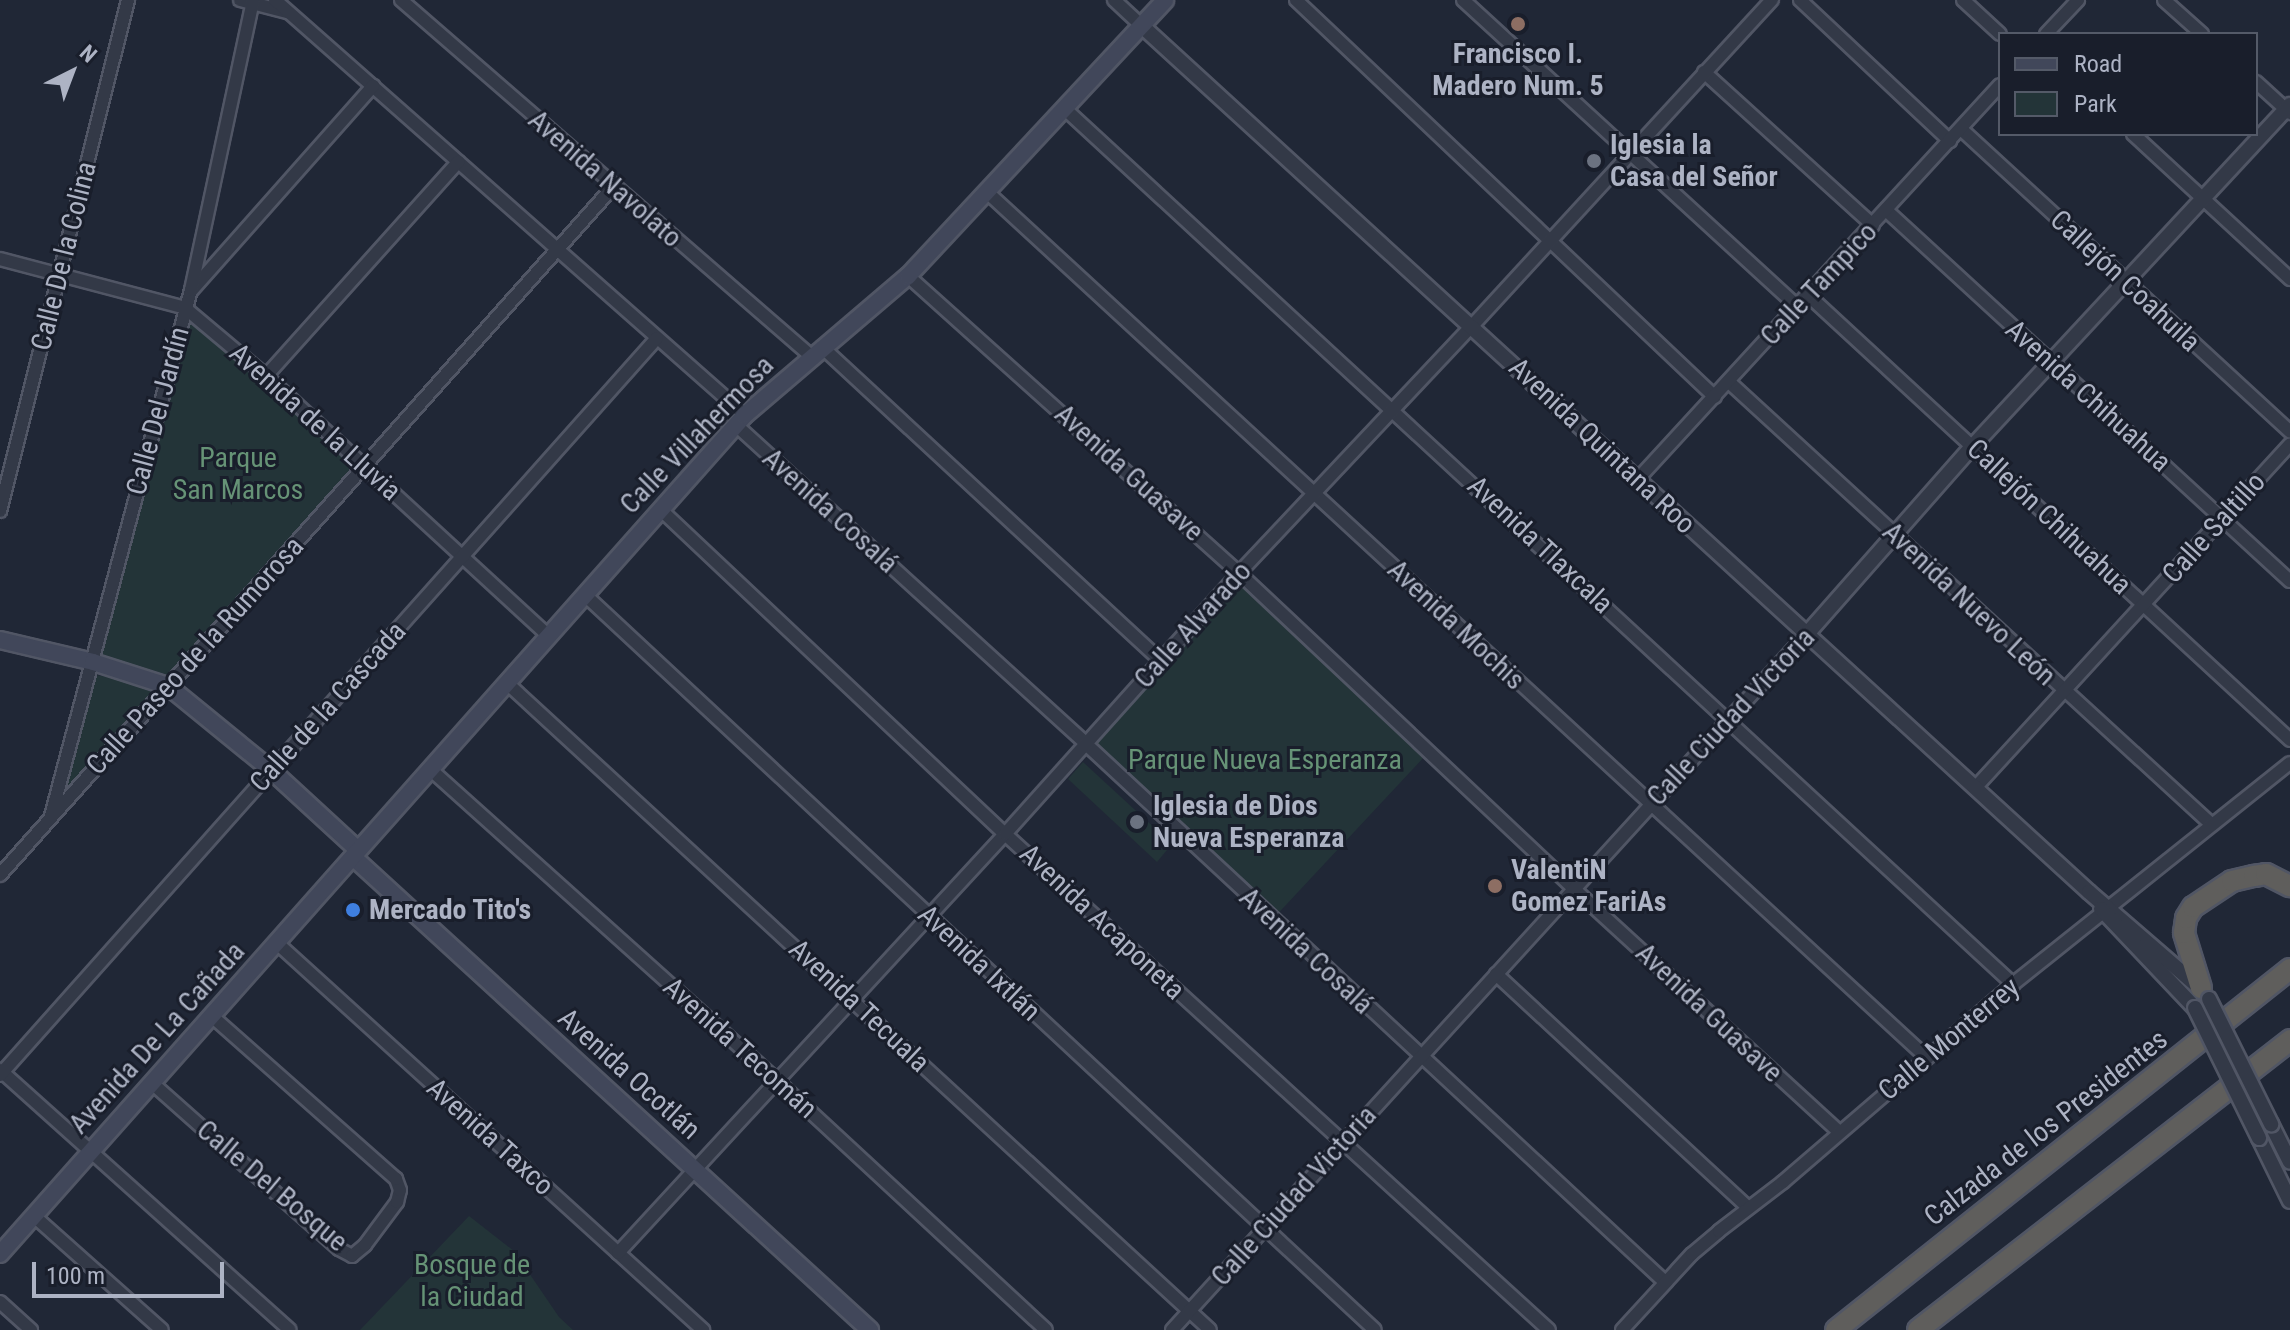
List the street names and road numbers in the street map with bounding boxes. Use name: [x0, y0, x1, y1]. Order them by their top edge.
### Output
street label: Avenida Navolato: [521, 103, 689, 255]
street label: Calle De la Colina: [24, 158, 104, 354]
street label: Callejón Coahuila: [2043, 203, 2207, 359]
street label: Calle Tampico: [1753, 215, 1885, 353]
street label: Avenida Chihuahua: [1998, 313, 2178, 479]
street label: Calle Del Jardín: [119, 323, 197, 499]
street label: Avenida de la Lluvia: [222, 336, 408, 508]
street label: Calle Villahermosa: [613, 349, 781, 521]
street label: Avenida Quintana Roo: [1502, 351, 1702, 541]
street label: Avenida Guasave: [1048, 397, 1210, 549]
street label: Callejón Chihuahua: [1960, 432, 2138, 602]
street label: Avenida Cosalá: [756, 442, 904, 580]
street label: Calle Saltillo: [2155, 466, 2273, 590]
street label: Avenida Tlaxcala: [1460, 469, 1620, 621]
street label: Avenida Nuevo León: [1876, 515, 2062, 693]
street label: Calle Paseo de la Rumorosa: [79, 530, 311, 782]
street label: Avenida Mochis: [1381, 553, 1531, 697]
street label: Calle Alvarado: [1127, 555, 1259, 695]
street label: Calle de la Cascada: [243, 615, 413, 799]
street label: Calle Ciudad Victoria: [1640, 621, 1822, 813]
street label: Avenida Acaponeta: [1013, 837, 1191, 1007]
street label: Avenida Cosalá: [1232, 881, 1380, 1021]
street label: Avenida Ixtlán: [911, 898, 1047, 1028]
street label: Avenida Tecuala: [782, 932, 936, 1080]
street label: Avenida De La Cañada: [62, 935, 252, 1141]
street label: Avenida Guasave: [1629, 936, 1789, 1090]
street label: Avenida Tecomán: [656, 970, 824, 1126]
street label: Calle Monterrey: [1872, 970, 2026, 1108]
street label: Avenida Ocotlán: [551, 1001, 707, 1147]
street label: Calzada de los Presidentes: [1918, 1023, 2174, 1233]
street label: Avenida Taxco: [419, 1071, 561, 1203]
street label: Calle Ciudad Victoria: [1204, 1099, 1384, 1293]
street label: Calle Del Bosque: [190, 1113, 354, 1259]

